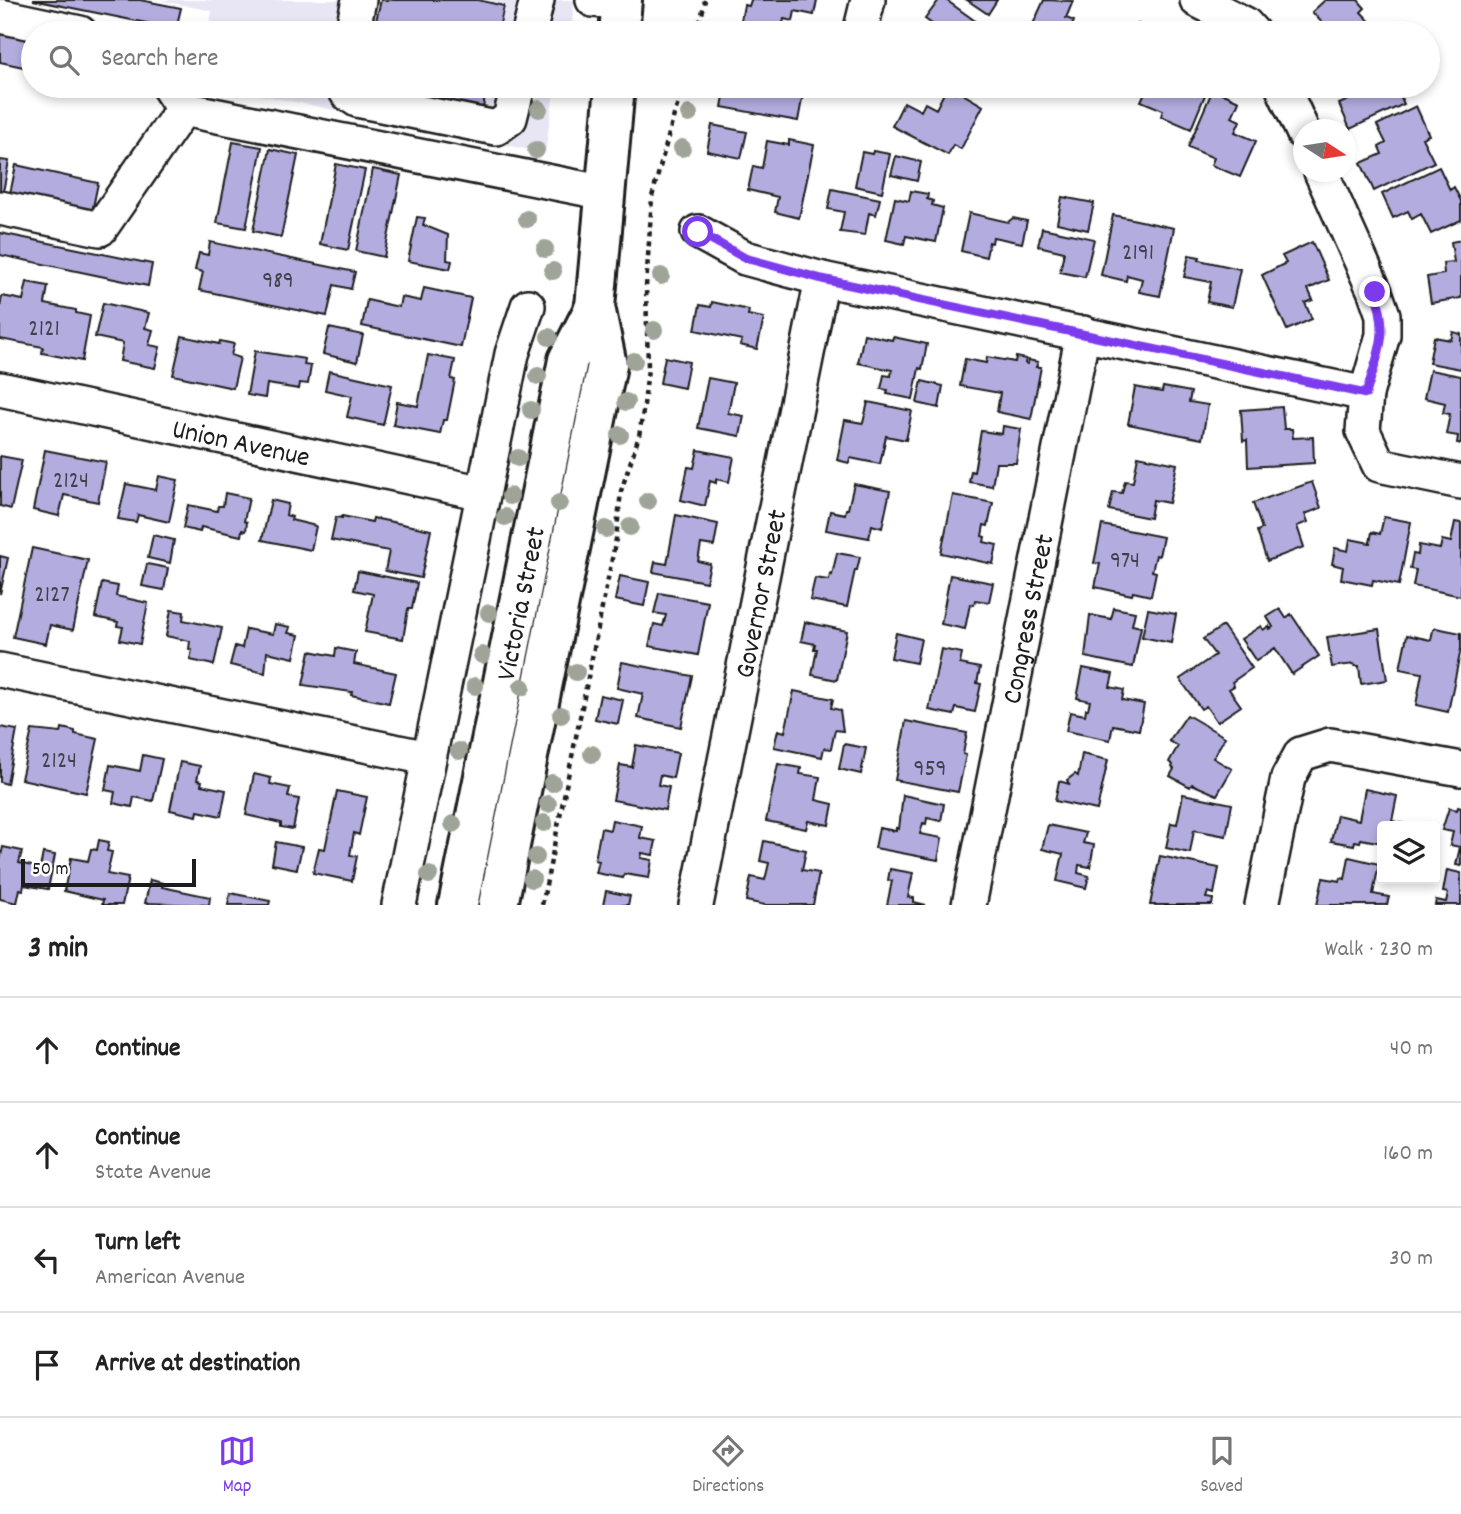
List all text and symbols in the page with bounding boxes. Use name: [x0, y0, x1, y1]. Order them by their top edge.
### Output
search box: [21, 21, 1440, 98]
icon: search: [45, 41, 83, 79]
text: Search here: [101, 41, 219, 78]
north arrow: [1293, 119, 1356, 182]
route start: [682, 216, 713, 247]
house number: 2191: [1122, 237, 1154, 271]
house number: 989: [262, 265, 294, 299]
route end: [1359, 276, 1390, 307]
house number: 2121: [28, 313, 60, 347]
street label: Union Avenue: [168, 412, 313, 480]
house number: 2124: [53, 465, 89, 499]
street label: Governor Street: [727, 506, 800, 682]
street label: Victoria Street: [489, 524, 559, 684]
street label: Congress Street: [995, 531, 1067, 708]
house number: 974: [1110, 545, 1140, 579]
house number: 2127: [34, 579, 70, 613]
house number: 2124: [41, 745, 77, 779]
house number: 959: [913, 753, 947, 787]
map controls: [1377, 821, 1440, 884]
button: layers: [1377, 821, 1440, 884]
scale bar: [21, 856, 196, 888]
text: 50 m: [32, 857, 69, 884]
text: 3 min: [28, 929, 88, 972]
text: Walk · 230 m: [1324, 934, 1433, 967]
icon: ahead: [28, 1031, 66, 1069]
text: Continue: [95, 1031, 180, 1068]
text: 40 m: [1390, 1033, 1433, 1066]
text: Continue: [95, 1120, 180, 1157]
icon: ahead: [28, 1136, 66, 1174]
text: 160 m: [1383, 1138, 1433, 1171]
text: State Avenue: [95, 1157, 211, 1190]
text: Turn left: [95, 1225, 181, 1262]
icon: left: [28, 1241, 66, 1279]
text: 30 m: [1389, 1243, 1433, 1276]
text: American Avenue: [95, 1262, 245, 1295]
icon: arrive: [28, 1346, 66, 1384]
text: Arrive at destination: [95, 1346, 300, 1383]
tab: Map: [218, 1432, 256, 1501]
tab: Directions: [692, 1432, 764, 1501]
tab: Saved: [1200, 1432, 1243, 1501]

